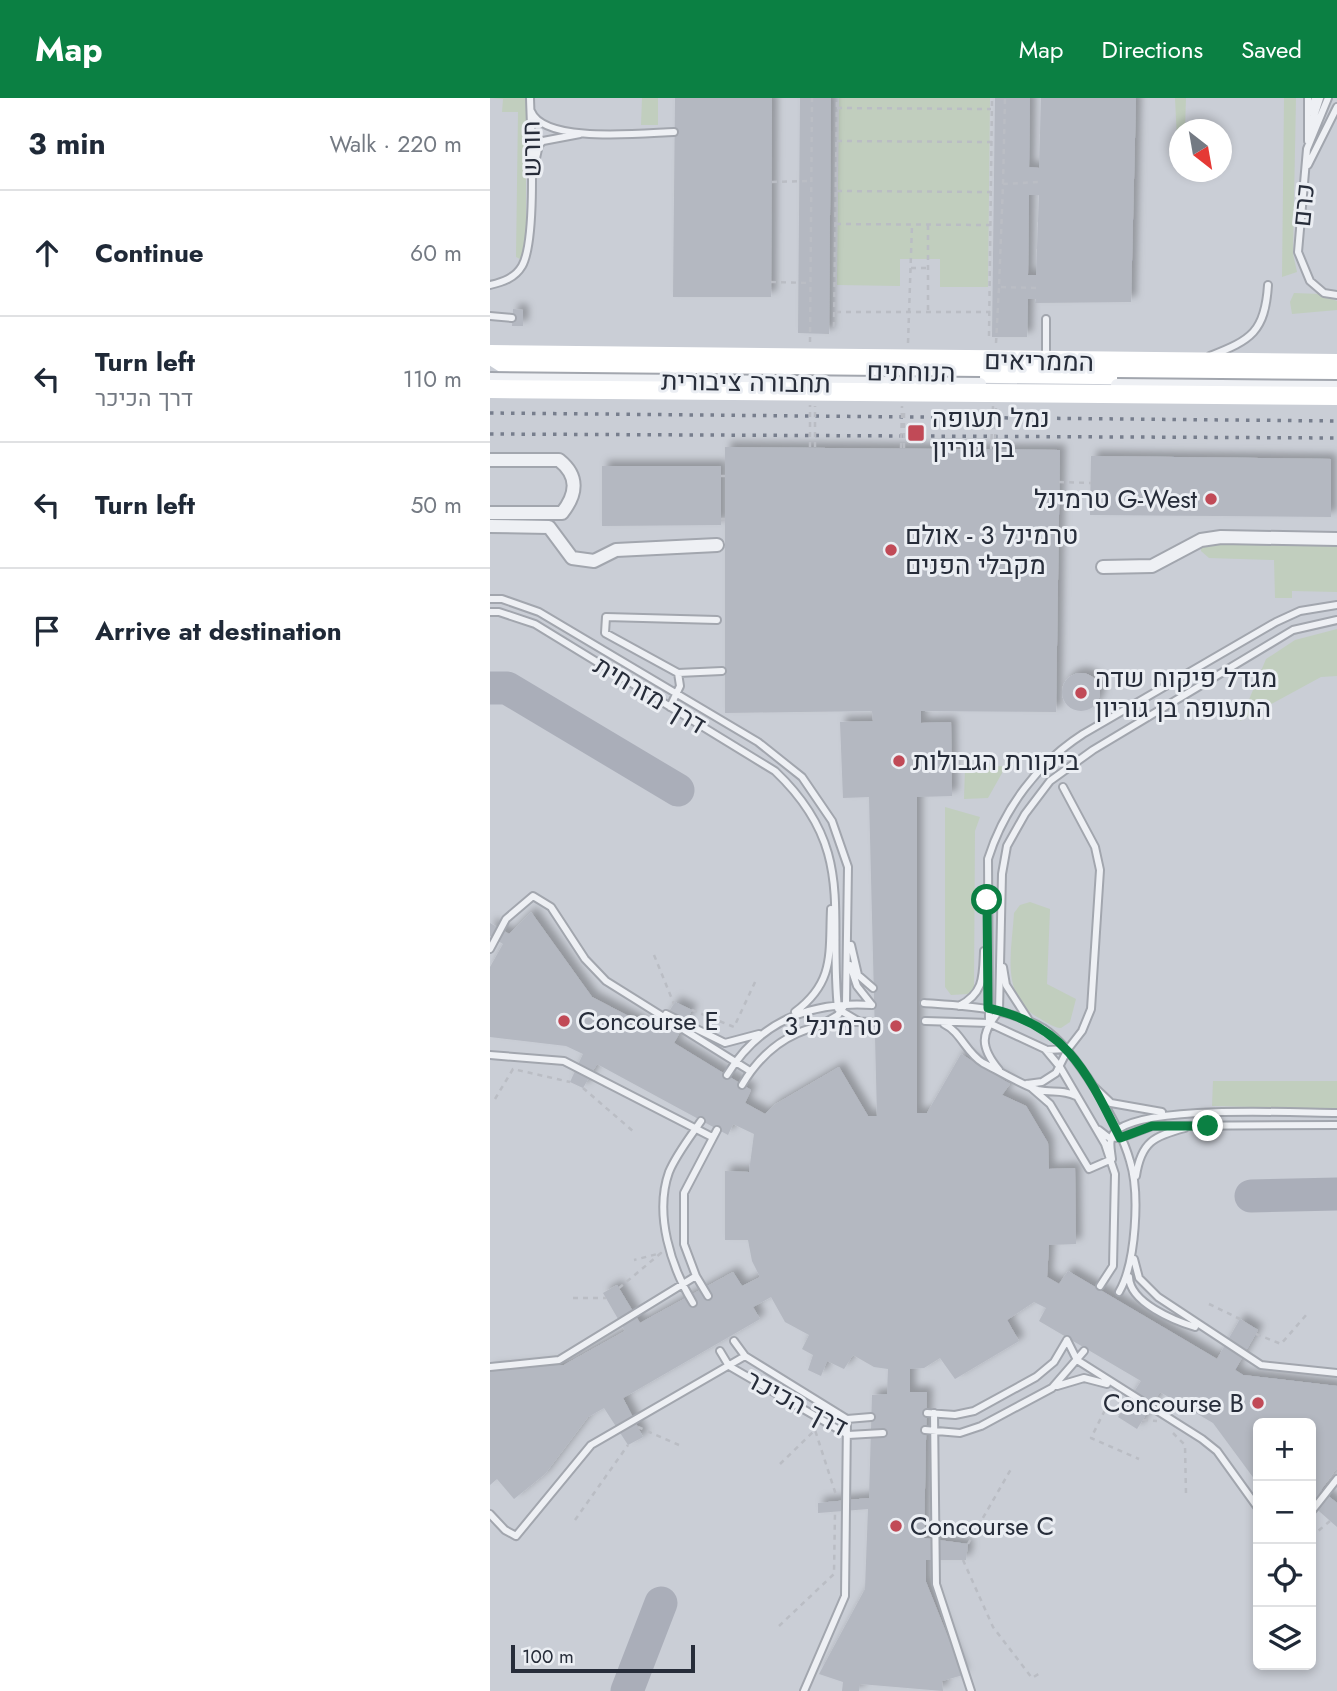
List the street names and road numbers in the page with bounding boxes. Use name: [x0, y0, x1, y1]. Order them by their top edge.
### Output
street label: חורש: [512, 120, 550, 178]
street label: כרם: [1282, 181, 1324, 229]
street label: הממריאים: [984, 341, 1094, 381]
street label: הנוחתים: [866, 352, 956, 392]
street label: תחבורה ציבורית: [661, 362, 831, 402]
street label: דרך מזרחית: [587, 646, 713, 744]
street label: דרך הכיכר: [739, 1360, 855, 1446]

